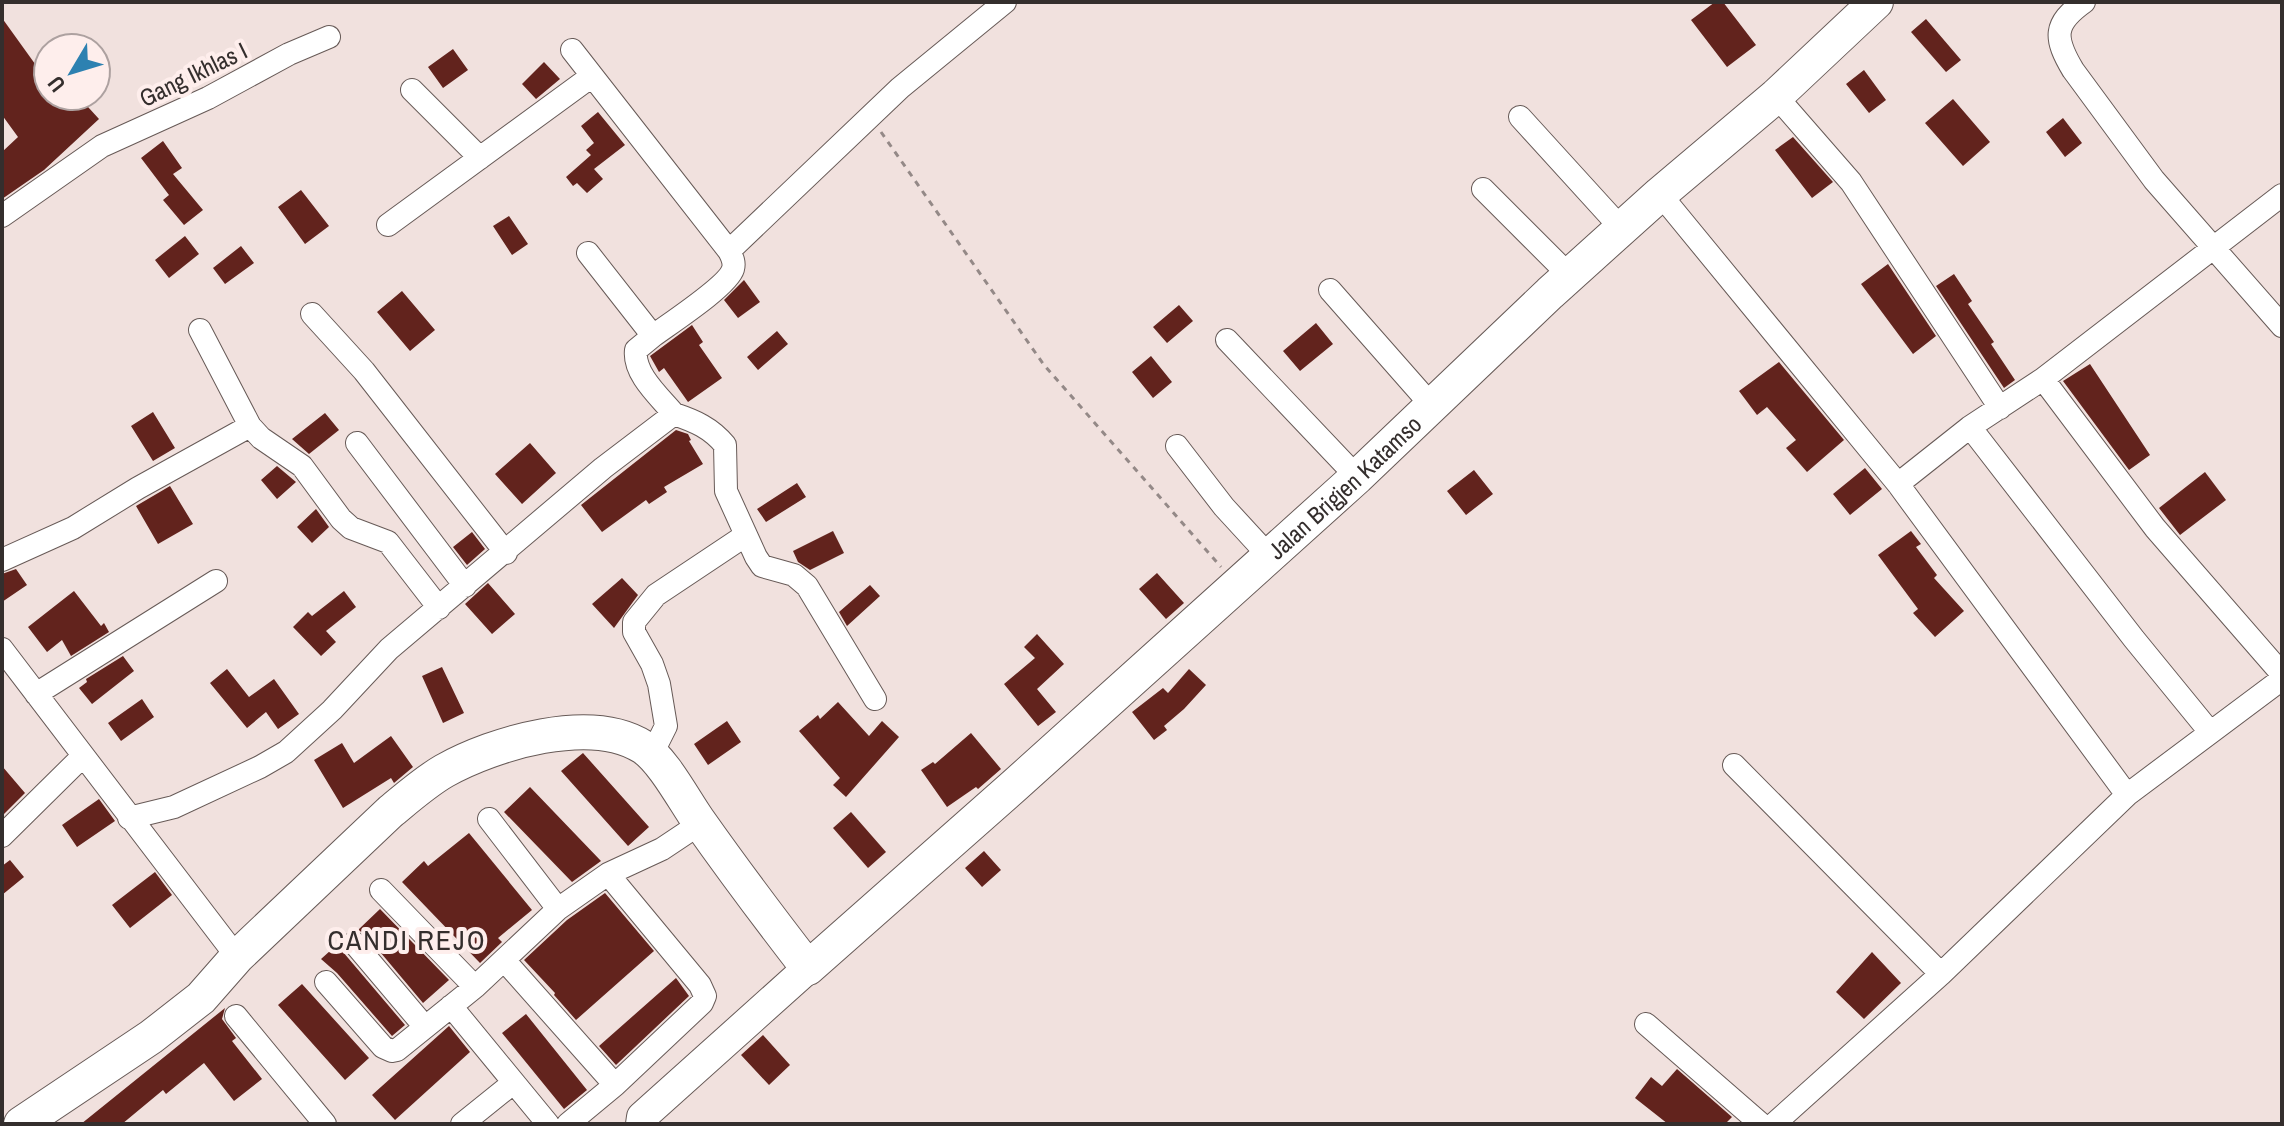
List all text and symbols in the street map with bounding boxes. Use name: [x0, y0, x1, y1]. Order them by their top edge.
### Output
north arrow: [32, 32, 112, 112]
street label: Gang Ikhlas I: [134, 34, 252, 114]
text: U: [40, 70, 72, 99]
street label: Jalan Brigjen Katamso: [1261, 408, 1428, 566]
district label: CANDI REJO: [327, 921, 487, 959]

